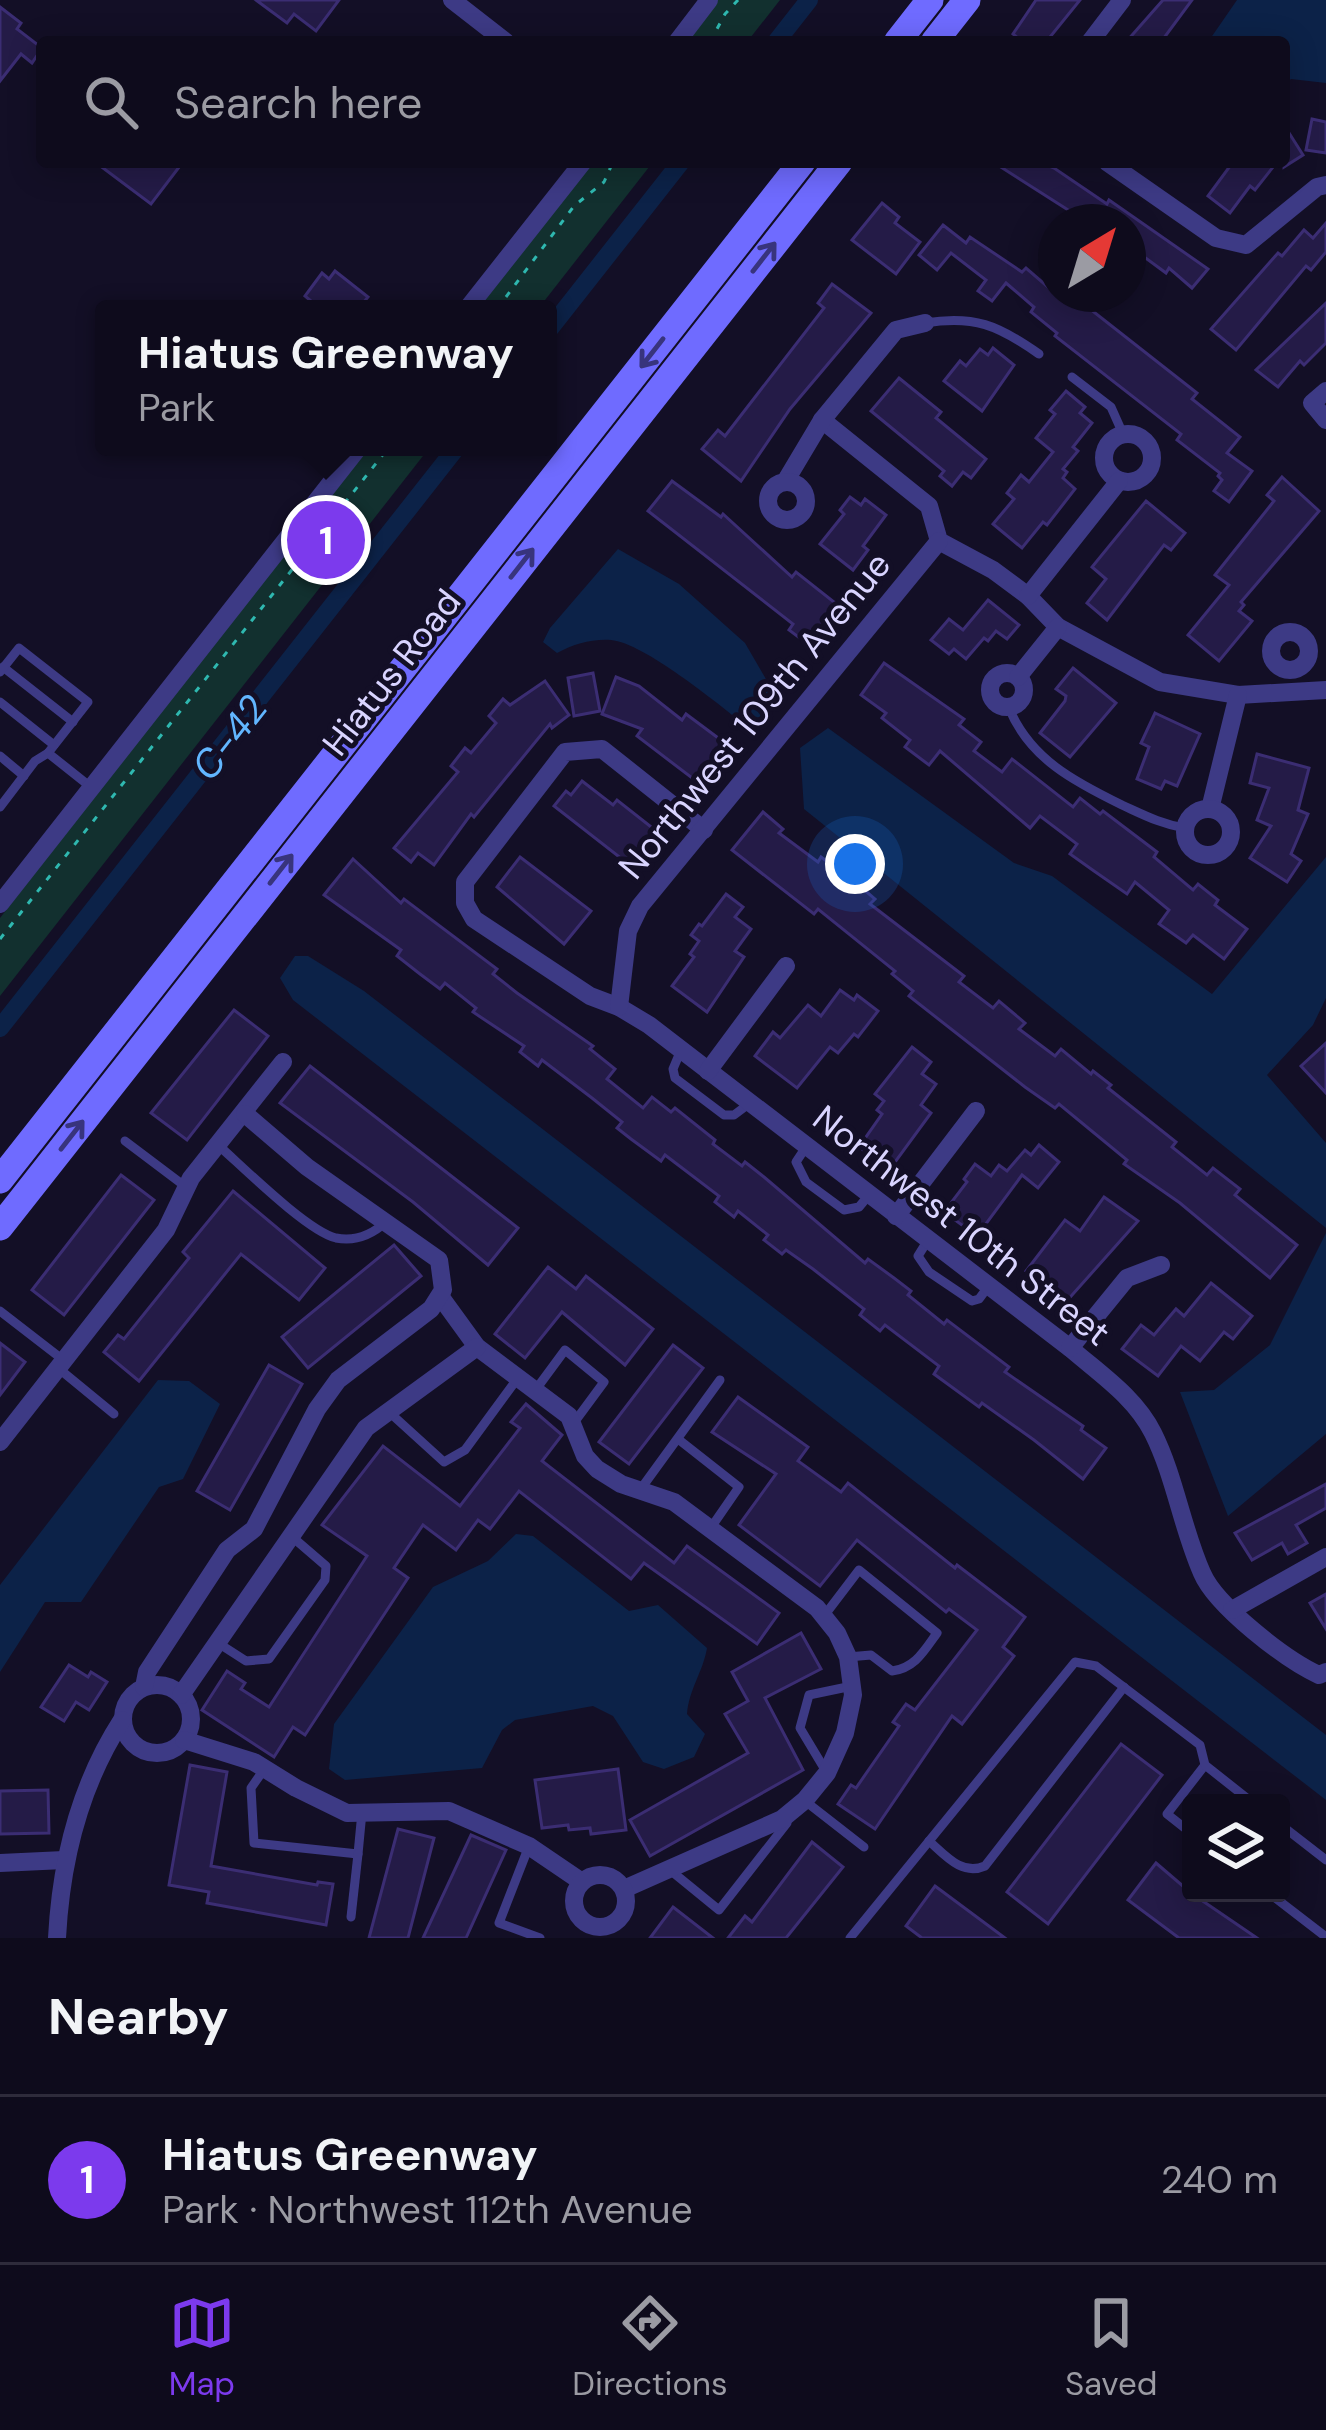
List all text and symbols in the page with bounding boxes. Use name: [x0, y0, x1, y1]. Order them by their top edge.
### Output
search box: [36, 36, 1290, 168]
icon: search: [78, 69, 144, 135]
text: Search here: [174, 73, 422, 132]
north arrow: [1038, 204, 1146, 312]
one-way arrow: [750, 241, 777, 273]
popup: [95, 300, 557, 456]
text: Hiatus Greenway: [138, 323, 514, 382]
one-way arrow: [639, 336, 666, 368]
text: Park: [138, 382, 215, 433]
pin: 1: [287, 495, 365, 585]
street label: Northwest 109th Avenue: [608, 542, 901, 889]
one-way arrow: [508, 547, 535, 579]
street label: Hiatus Road: [312, 580, 471, 765]
water label: C-42: [180, 684, 279, 790]
your location: [825, 834, 885, 894]
one-way arrow: [267, 854, 294, 886]
street label: Northwest 10th Street: [803, 1095, 1120, 1356]
one-way arrow: [58, 1120, 85, 1152]
map controls: [1182, 1794, 1290, 1902]
button: layers: [1182, 1794, 1290, 1902]
text: Nearby: [48, 1983, 229, 2050]
text: Hiatus Greenway: [162, 2125, 538, 2184]
text: 1: [80, 2154, 94, 2205]
text: 240 m: [1161, 2154, 1278, 2205]
text: Park · Northwest 112th Avenue: [162, 2184, 693, 2235]
tab: Map: [169, 2290, 235, 2405]
tab: Directions: [572, 2290, 728, 2405]
tab: Saved: [1065, 2290, 1157, 2405]

